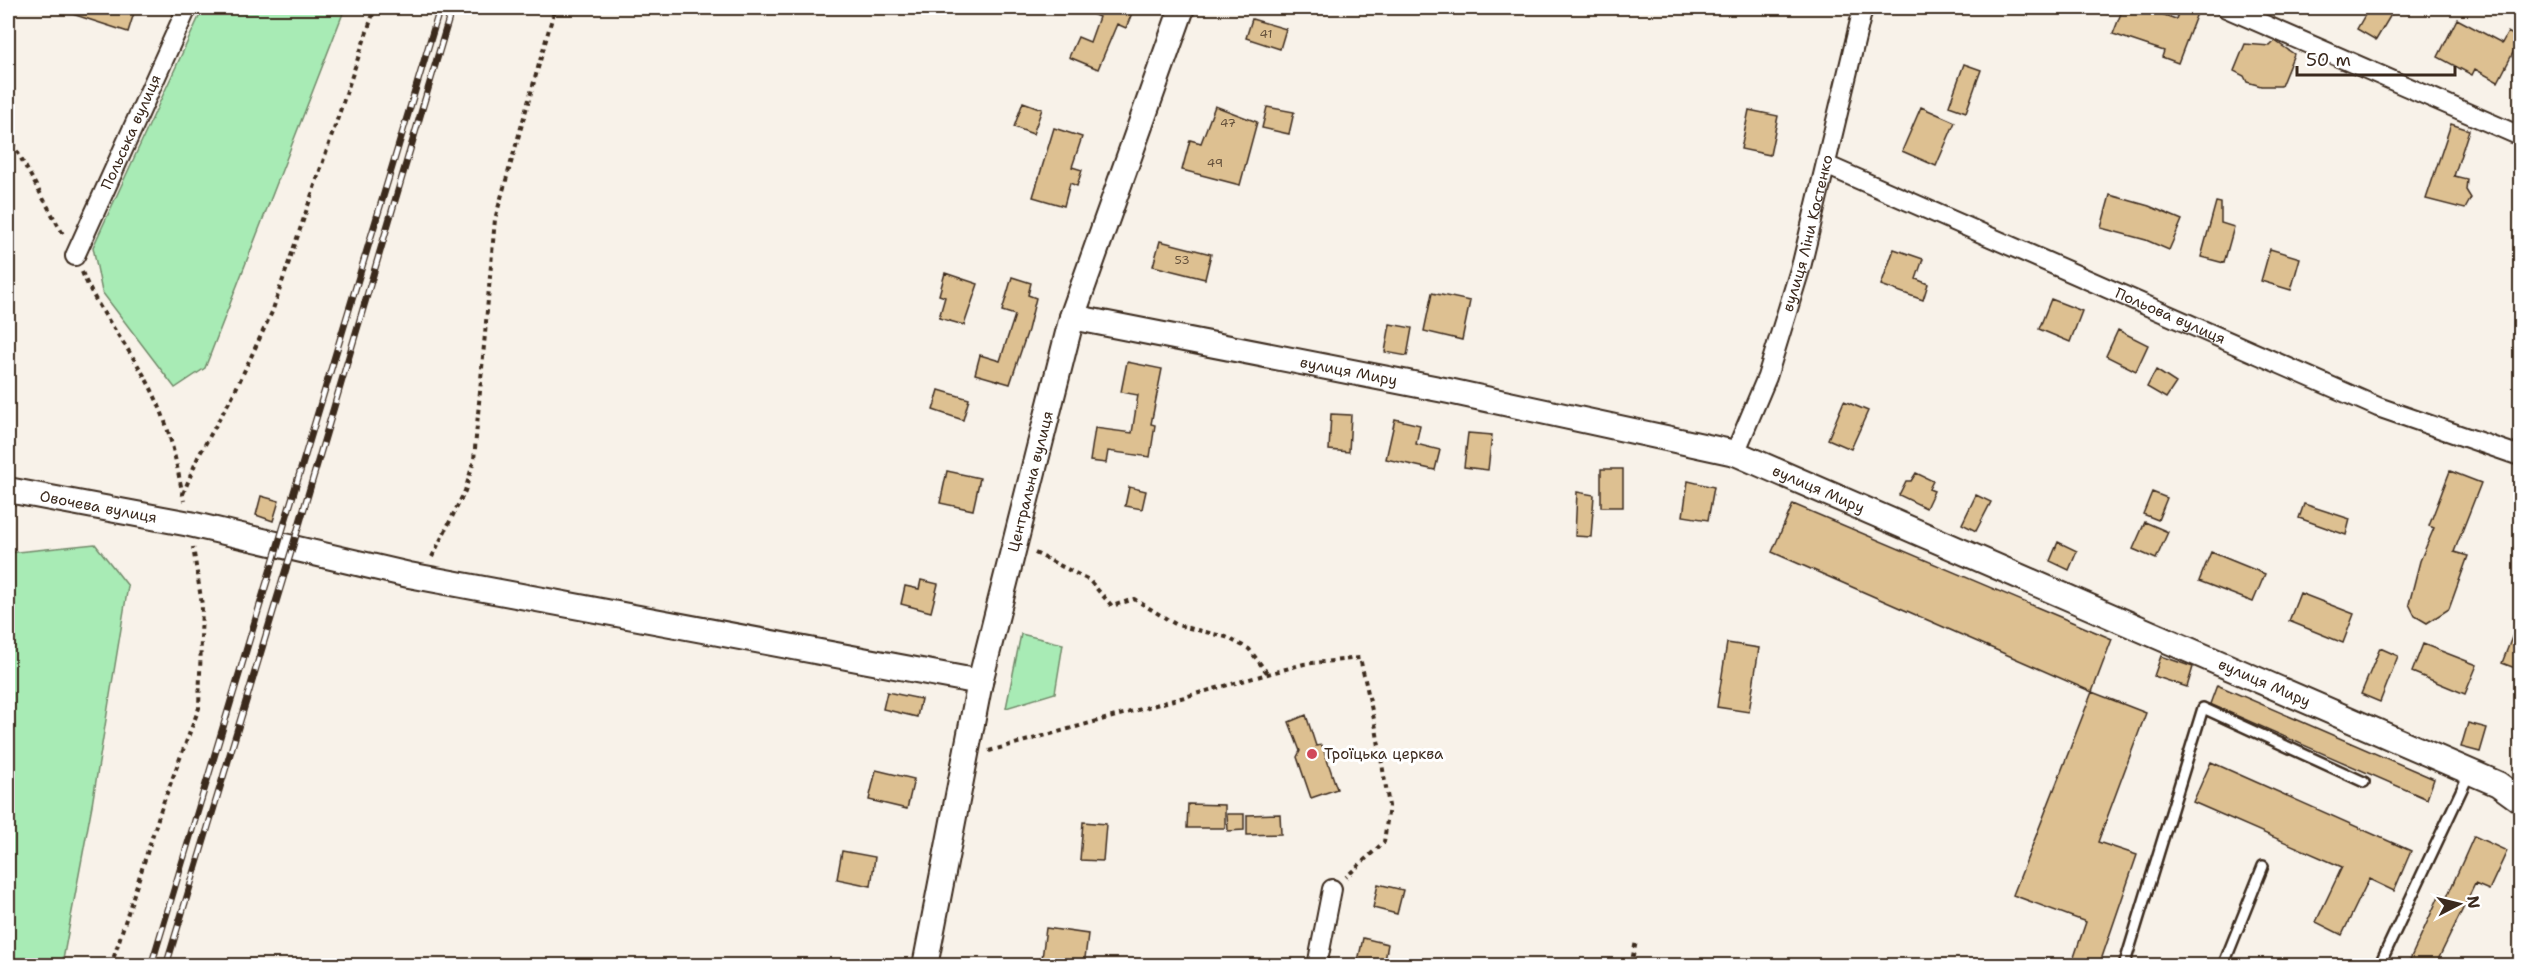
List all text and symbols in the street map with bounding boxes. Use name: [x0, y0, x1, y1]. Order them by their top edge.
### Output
house number: 41: [1260, 26, 1272, 42]
scale bar: [2297, 39, 2454, 77]
text: 50 m: [2306, 48, 2351, 72]
street label: Польська вулиця: [96, 71, 166, 193]
house number: 47: [1220, 115, 1236, 131]
street label: вулиця Ліни Костенко: [1778, 153, 1838, 314]
house number: 49: [1207, 155, 1223, 171]
house number: 53: [1174, 252, 1190, 268]
street label: Польова вулиця: [2112, 283, 2229, 349]
street label: вулиця Миру: [1298, 352, 1399, 391]
street label: Центральна вулиця: [1003, 409, 1058, 554]
street label: вулиця Миру: [1769, 460, 1868, 518]
street label: Овочева вулиця: [38, 486, 159, 528]
street label: вулиця Миру: [2215, 654, 2314, 712]
place label: Троїцька церква: [1324, 744, 1444, 764]
marker: Троїцька церква: [1305, 747, 1319, 761]
north arrow: [2429, 874, 2489, 934]
text: N: [2462, 895, 2485, 910]

